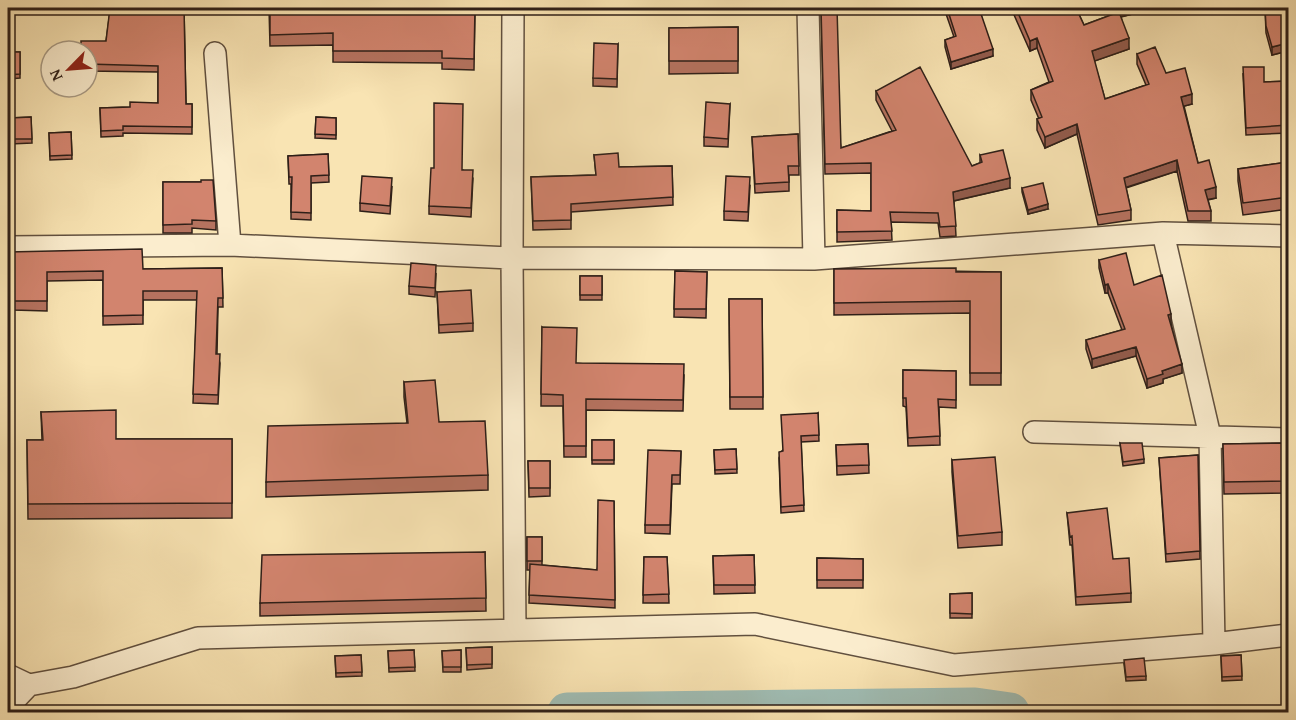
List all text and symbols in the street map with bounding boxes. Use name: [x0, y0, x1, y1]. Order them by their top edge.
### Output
north arrow: [39, 39, 99, 99]
text: N: [42, 65, 69, 85]

